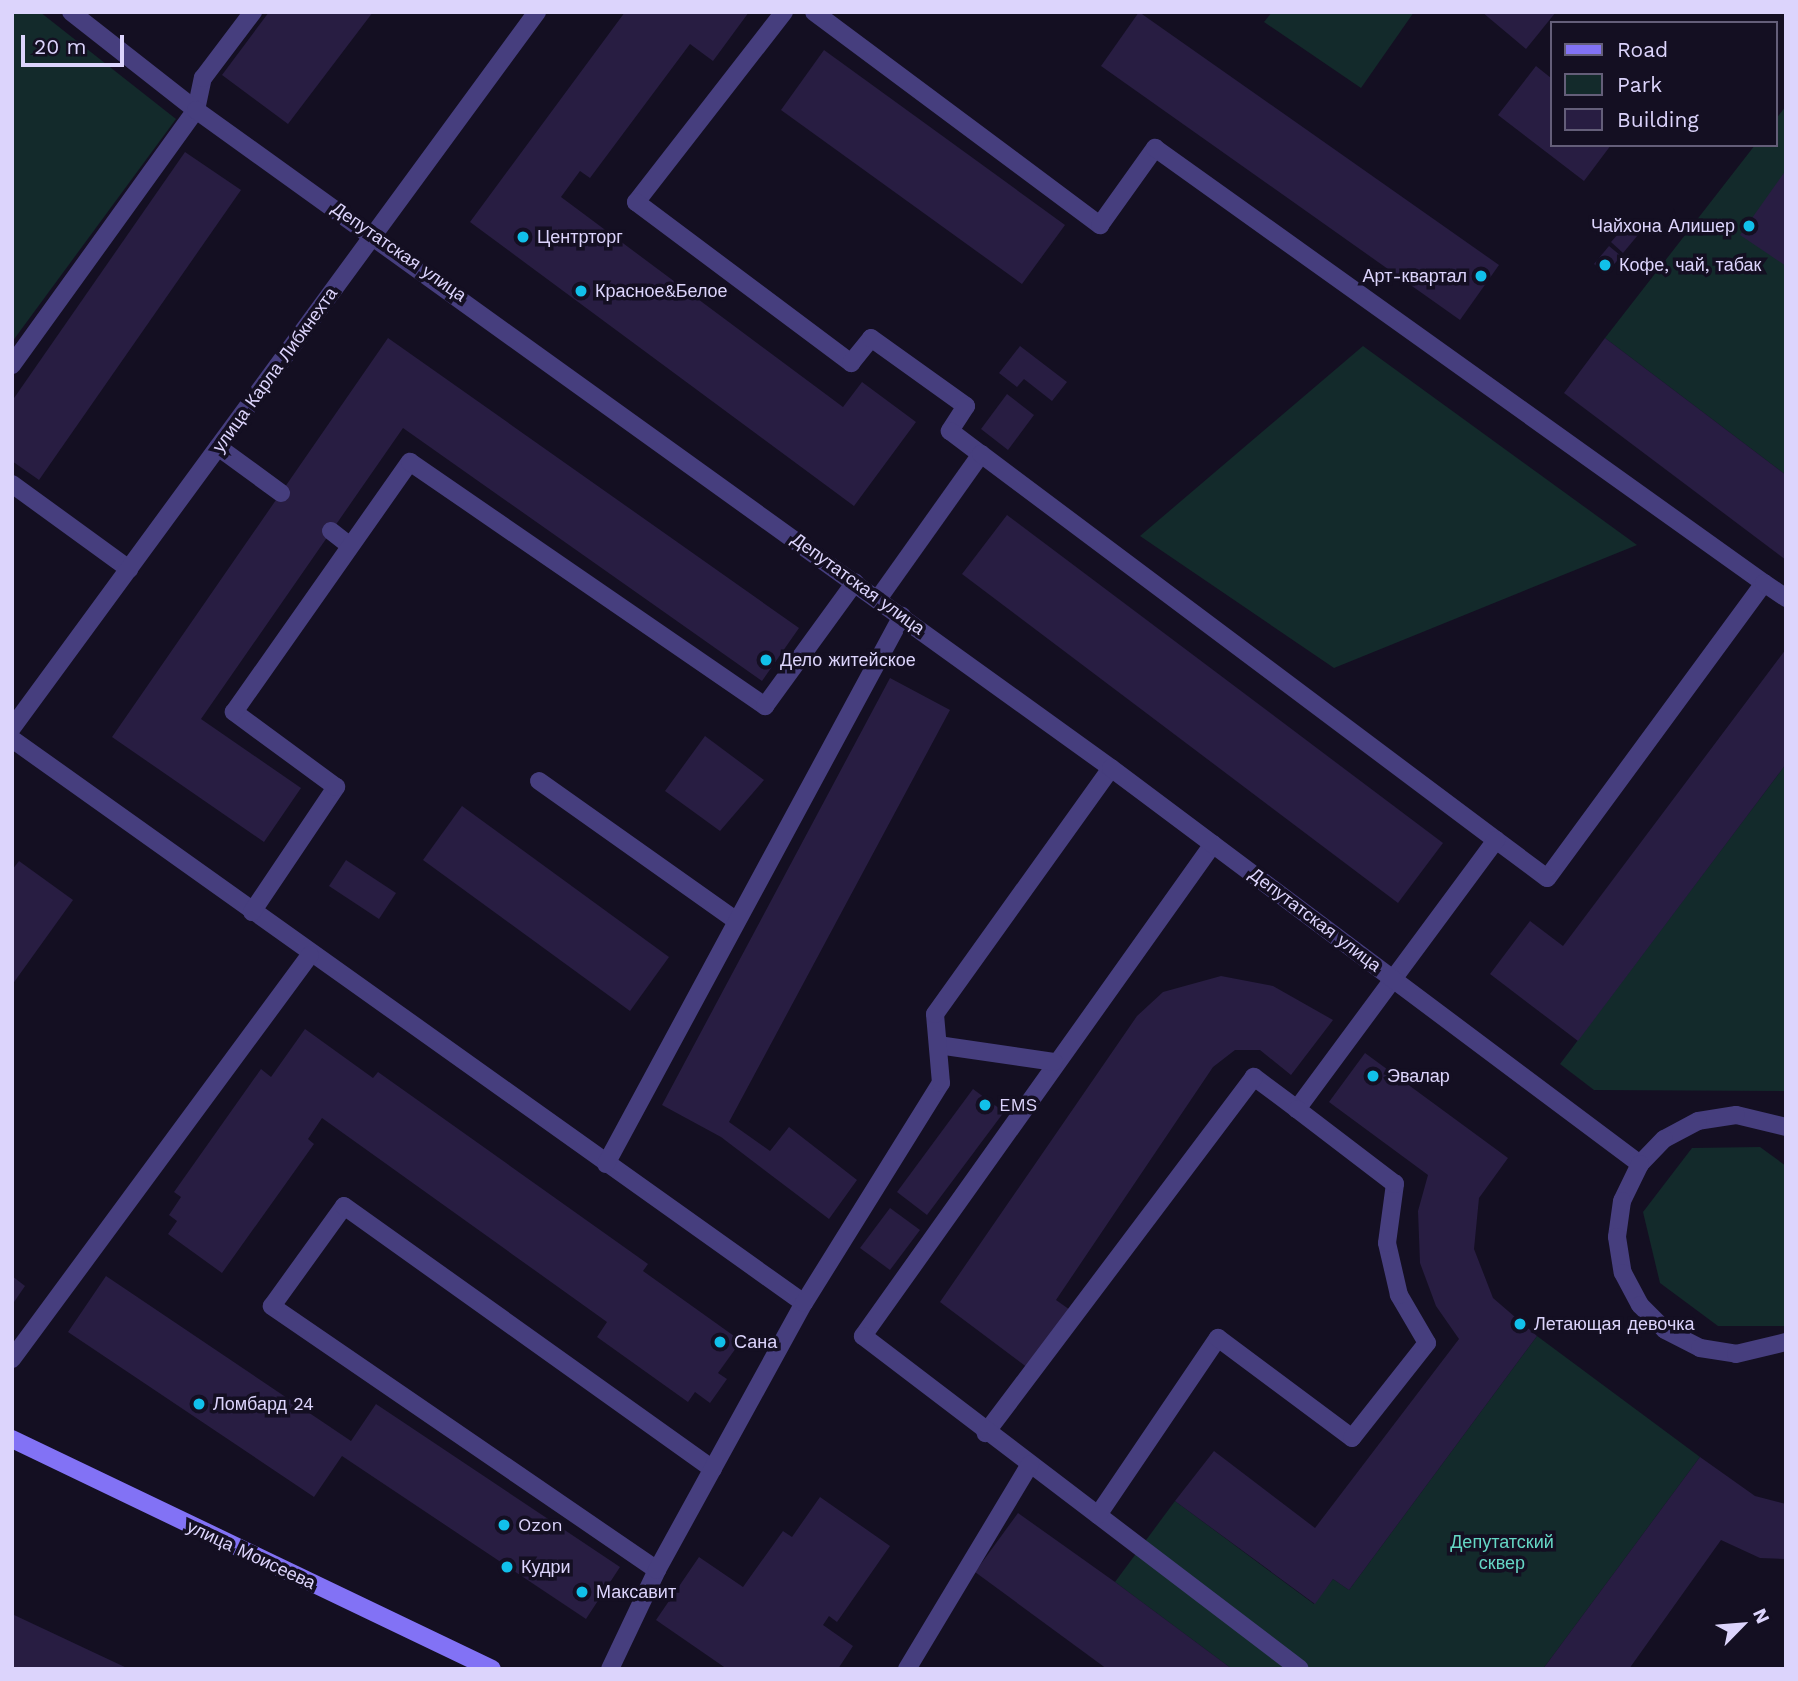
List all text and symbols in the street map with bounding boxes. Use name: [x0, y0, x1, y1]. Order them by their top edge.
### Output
scale bar: [24, 21, 128, 65]
legend: [1549, 21, 1777, 147]
text: 20 m: [34, 34, 86, 59]
text: Road: [1617, 37, 1668, 62]
text: Park: [1617, 72, 1662, 97]
text: Building: [1617, 107, 1699, 132]
street label: Депутатская улица: [328, 197, 470, 307]
place label: Чайхона Алишер: [1591, 215, 1735, 237]
marker: Чайхона Алишер: [1741, 218, 1757, 234]
place label: Центрторг: [537, 226, 623, 248]
marker: Центрторг: [515, 229, 531, 245]
place label: Кофе, чай, табак: [1619, 254, 1761, 276]
marker: Кофе, чай, табак: [1597, 257, 1613, 273]
place label: Арт-квартал: [1363, 265, 1467, 287]
marker: Арт-квартал: [1473, 268, 1489, 284]
place label: Красное&Белое: [595, 280, 728, 302]
street label: улица Карла Либкнехта: [208, 283, 342, 457]
marker: Красное&Белое: [573, 283, 589, 299]
street label: Депутатская улица: [787, 528, 929, 640]
place label: Дело житейское: [780, 649, 916, 671]
marker: Дело житейское: [758, 652, 774, 668]
street label: Депутатская улица: [1245, 863, 1385, 977]
place label: Эвалар: [1387, 1065, 1450, 1087]
marker: Эвалар: [1365, 1068, 1381, 1084]
place label: EMS: [999, 1094, 1037, 1116]
marker: EMS: [977, 1097, 993, 1113]
place label: Летающая девочка: [1534, 1313, 1695, 1335]
marker: Летающая девочка: [1512, 1316, 1528, 1332]
place label: Сана: [734, 1331, 777, 1353]
marker: Сана: [712, 1334, 728, 1350]
place label: Ломбард 24: [213, 1393, 314, 1415]
marker: Ломбард 24: [191, 1396, 207, 1412]
place label: Ozon: [518, 1514, 563, 1536]
street label: улица Моисеева: [183, 1516, 319, 1594]
marker: Ozon: [496, 1517, 512, 1533]
park label: Депутатский сквер: [1450, 1532, 1554, 1574]
place label: Кудри: [521, 1556, 570, 1578]
marker: Кудри: [499, 1559, 515, 1575]
place label: Максавит: [596, 1581, 676, 1603]
marker: Максавит: [574, 1584, 590, 1600]
north arrow: [1707, 1590, 1777, 1660]
text: N: [1748, 1605, 1775, 1627]

